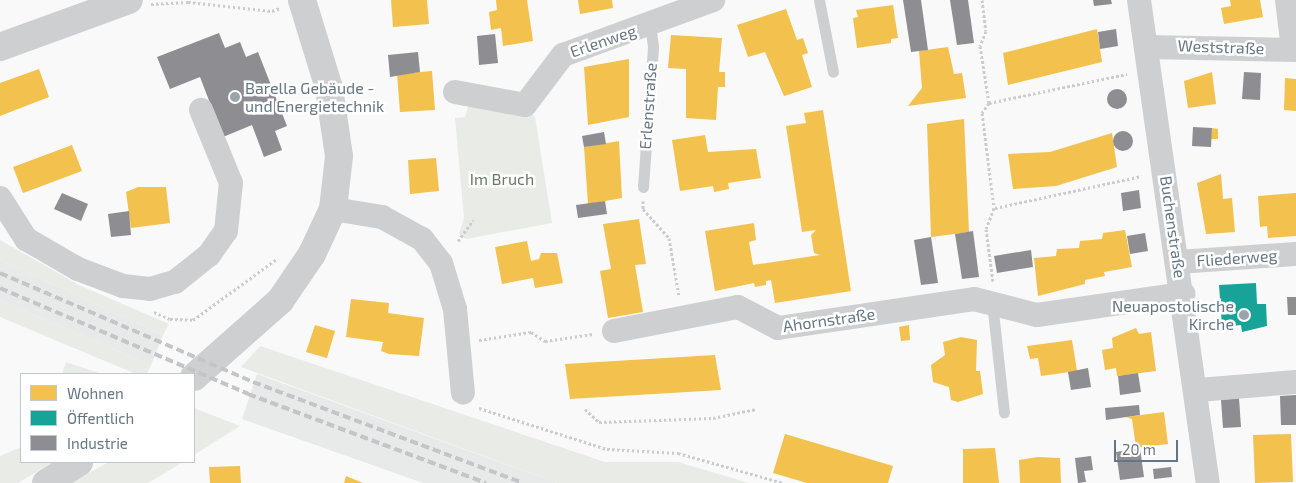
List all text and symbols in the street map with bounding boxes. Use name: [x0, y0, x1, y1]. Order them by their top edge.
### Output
street label: Erlenweg: [567, 21, 639, 61]
street label: Weststraße: [1177, 36, 1265, 58]
street label: Erlenstraße: [635, 62, 661, 150]
place label: Barella Gebäude - und Energietechnik: [245, 78, 384, 116]
marker: Barella Gebäude - und Energietechnik: [229, 91, 241, 103]
park label: Im Bruch: [470, 169, 534, 189]
street label: Buchenstraße: [1156, 175, 1190, 279]
street label: Fliederweg: [1196, 246, 1278, 270]
place label: Neuapostolische Kirche: [1112, 296, 1234, 334]
street label: Ahornstraße: [782, 304, 876, 336]
marker: Neuapostolische Kirche: [1238, 309, 1250, 321]
legend: [20, 373, 195, 463]
text: Wohnen: [67, 384, 124, 402]
text: Öffentlich: [67, 409, 134, 427]
scale bar: [1116, 430, 1180, 462]
text: Industrie: [67, 434, 128, 452]
text: 20 m: [1122, 440, 1156, 458]

